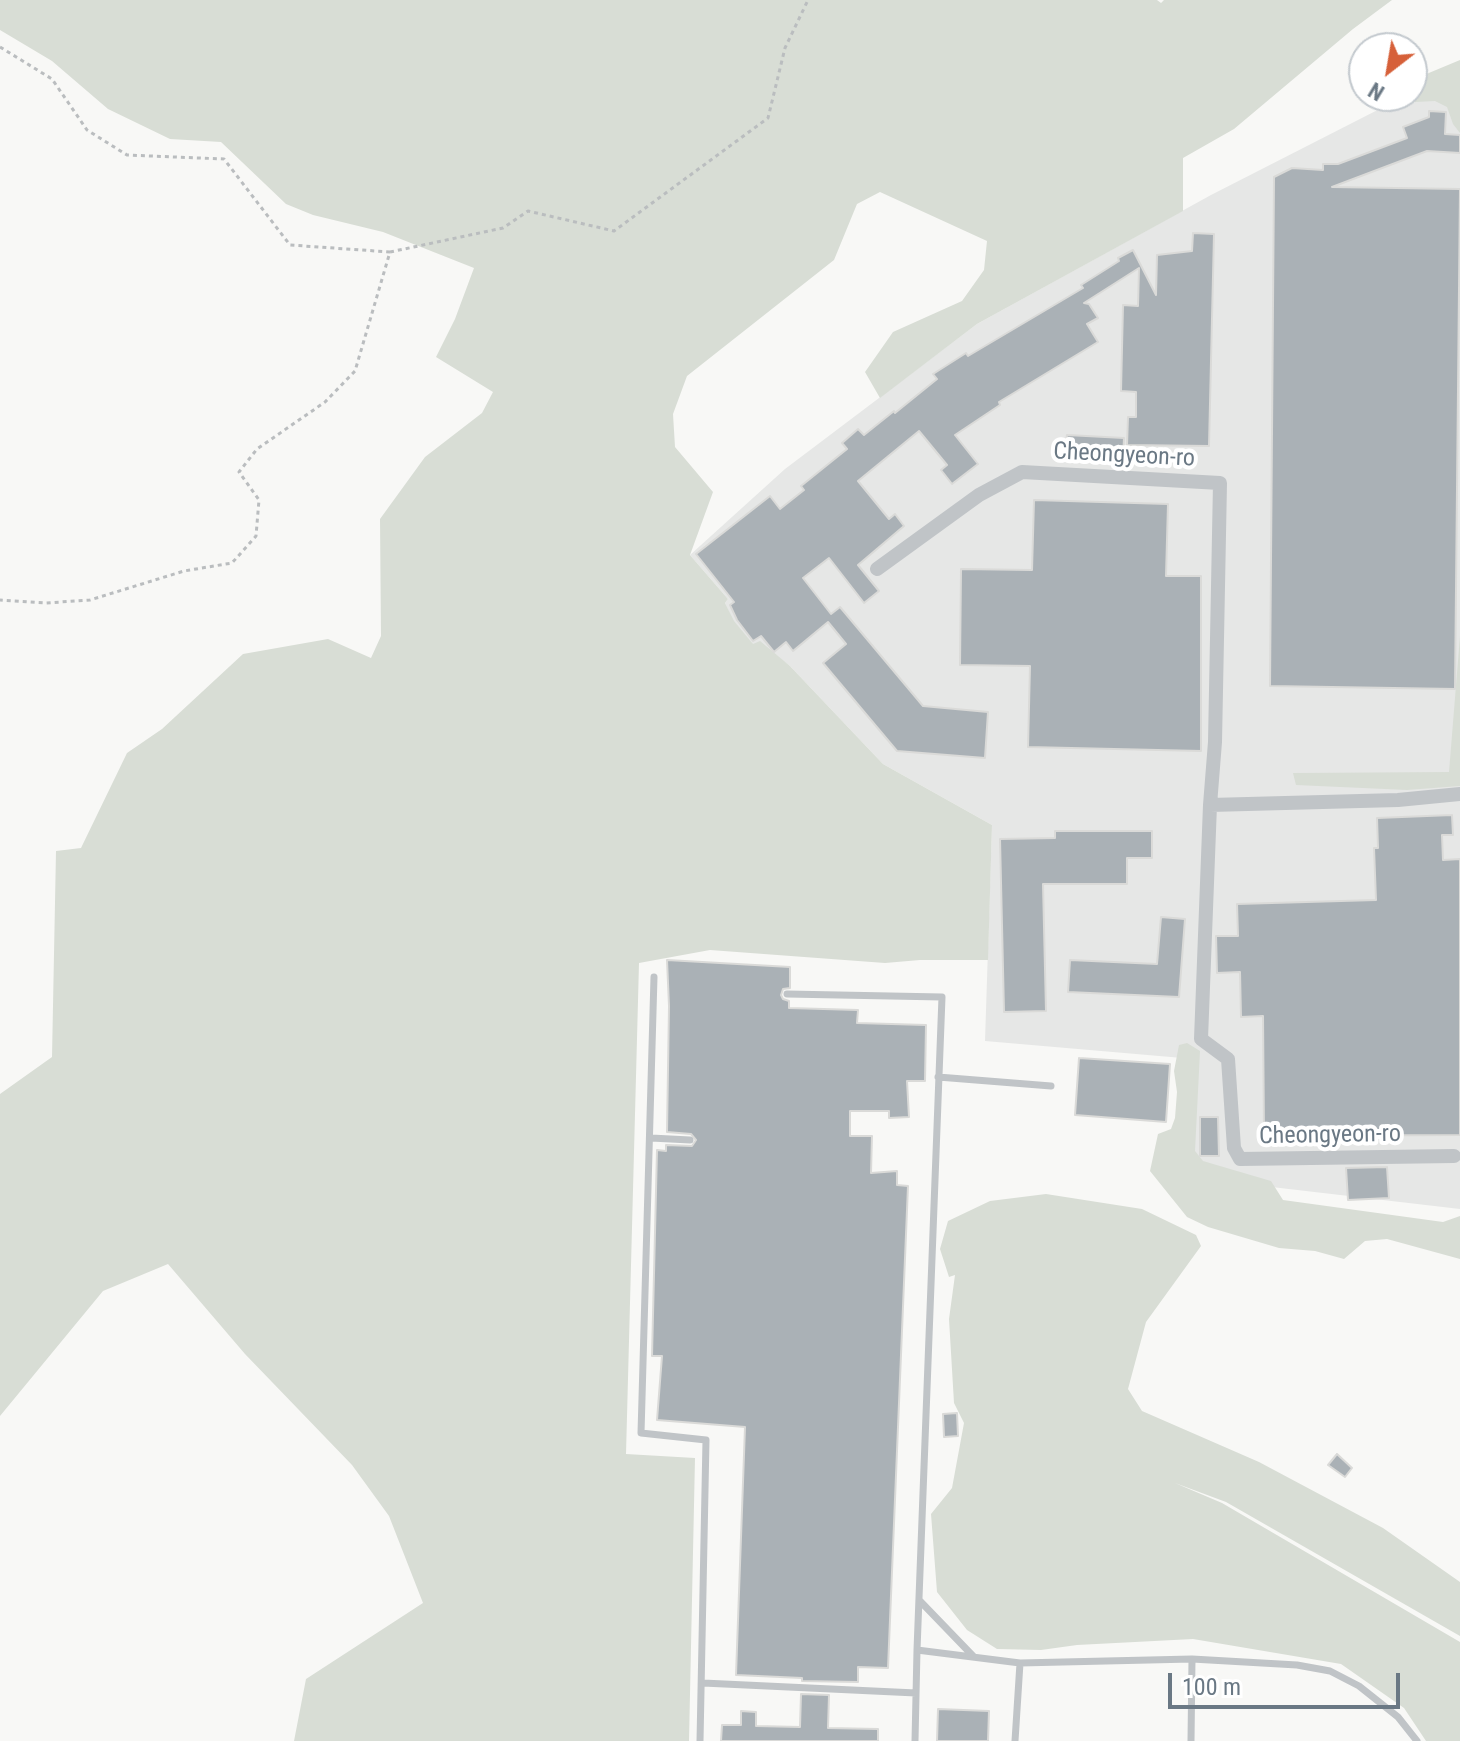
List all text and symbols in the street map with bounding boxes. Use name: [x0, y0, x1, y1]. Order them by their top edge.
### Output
north arrow: [1348, 32, 1428, 112]
text: N: [1364, 77, 1389, 105]
street label: Cheongyeon-ro: [1052, 438, 1196, 474]
street label: Cheongyeon-ro: [1259, 1120, 1401, 1152]
scale bar: [1172, 1657, 1404, 1707]
text: 100 m: [1182, 1673, 1241, 1701]

